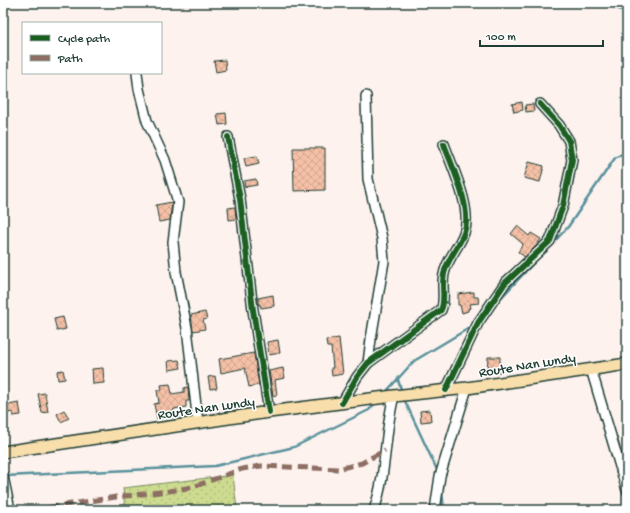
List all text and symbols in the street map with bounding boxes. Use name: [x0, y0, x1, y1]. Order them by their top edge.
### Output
legend: [22, 22, 162, 74]
scale bar: [480, 22, 603, 48]
text: 100 m: [485, 31, 516, 45]
text: Cycle path: [58, 33, 111, 47]
text: Path: [57, 53, 83, 67]
street label: Route Nan Lundy: [478, 350, 577, 383]
street label: Route Nan Lundy: [157, 394, 256, 425]

